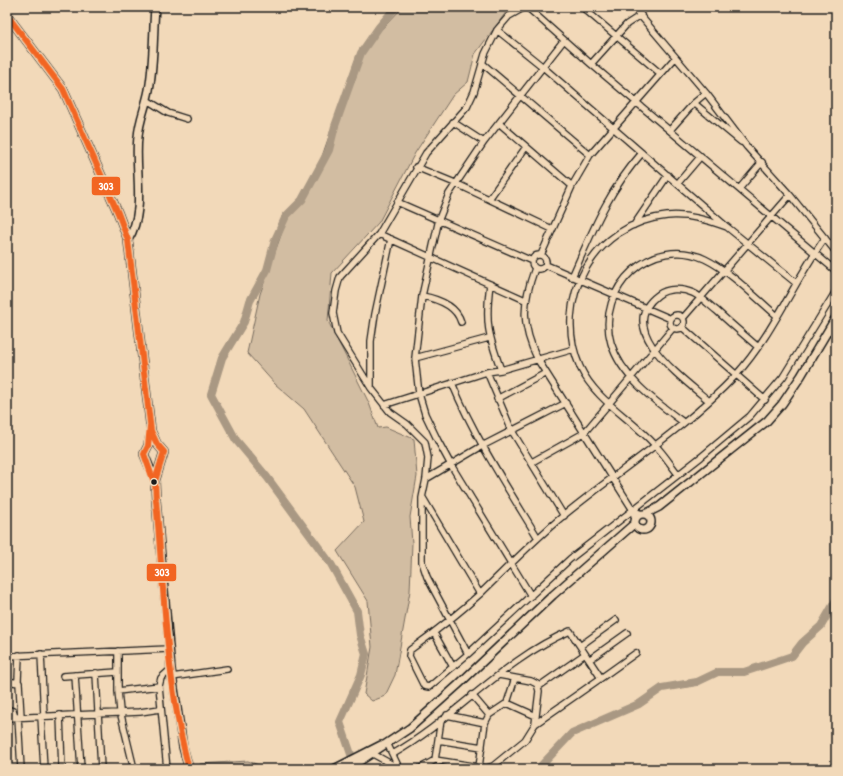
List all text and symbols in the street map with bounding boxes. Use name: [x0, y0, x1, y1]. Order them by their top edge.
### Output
line badge: 303: [91, 176, 121, 196]
text: 303: [99, 179, 113, 193]
unlabelled marker: [149, 477, 159, 487]
line badge: 303: [146, 563, 177, 582]
text: 303: [155, 565, 169, 579]

